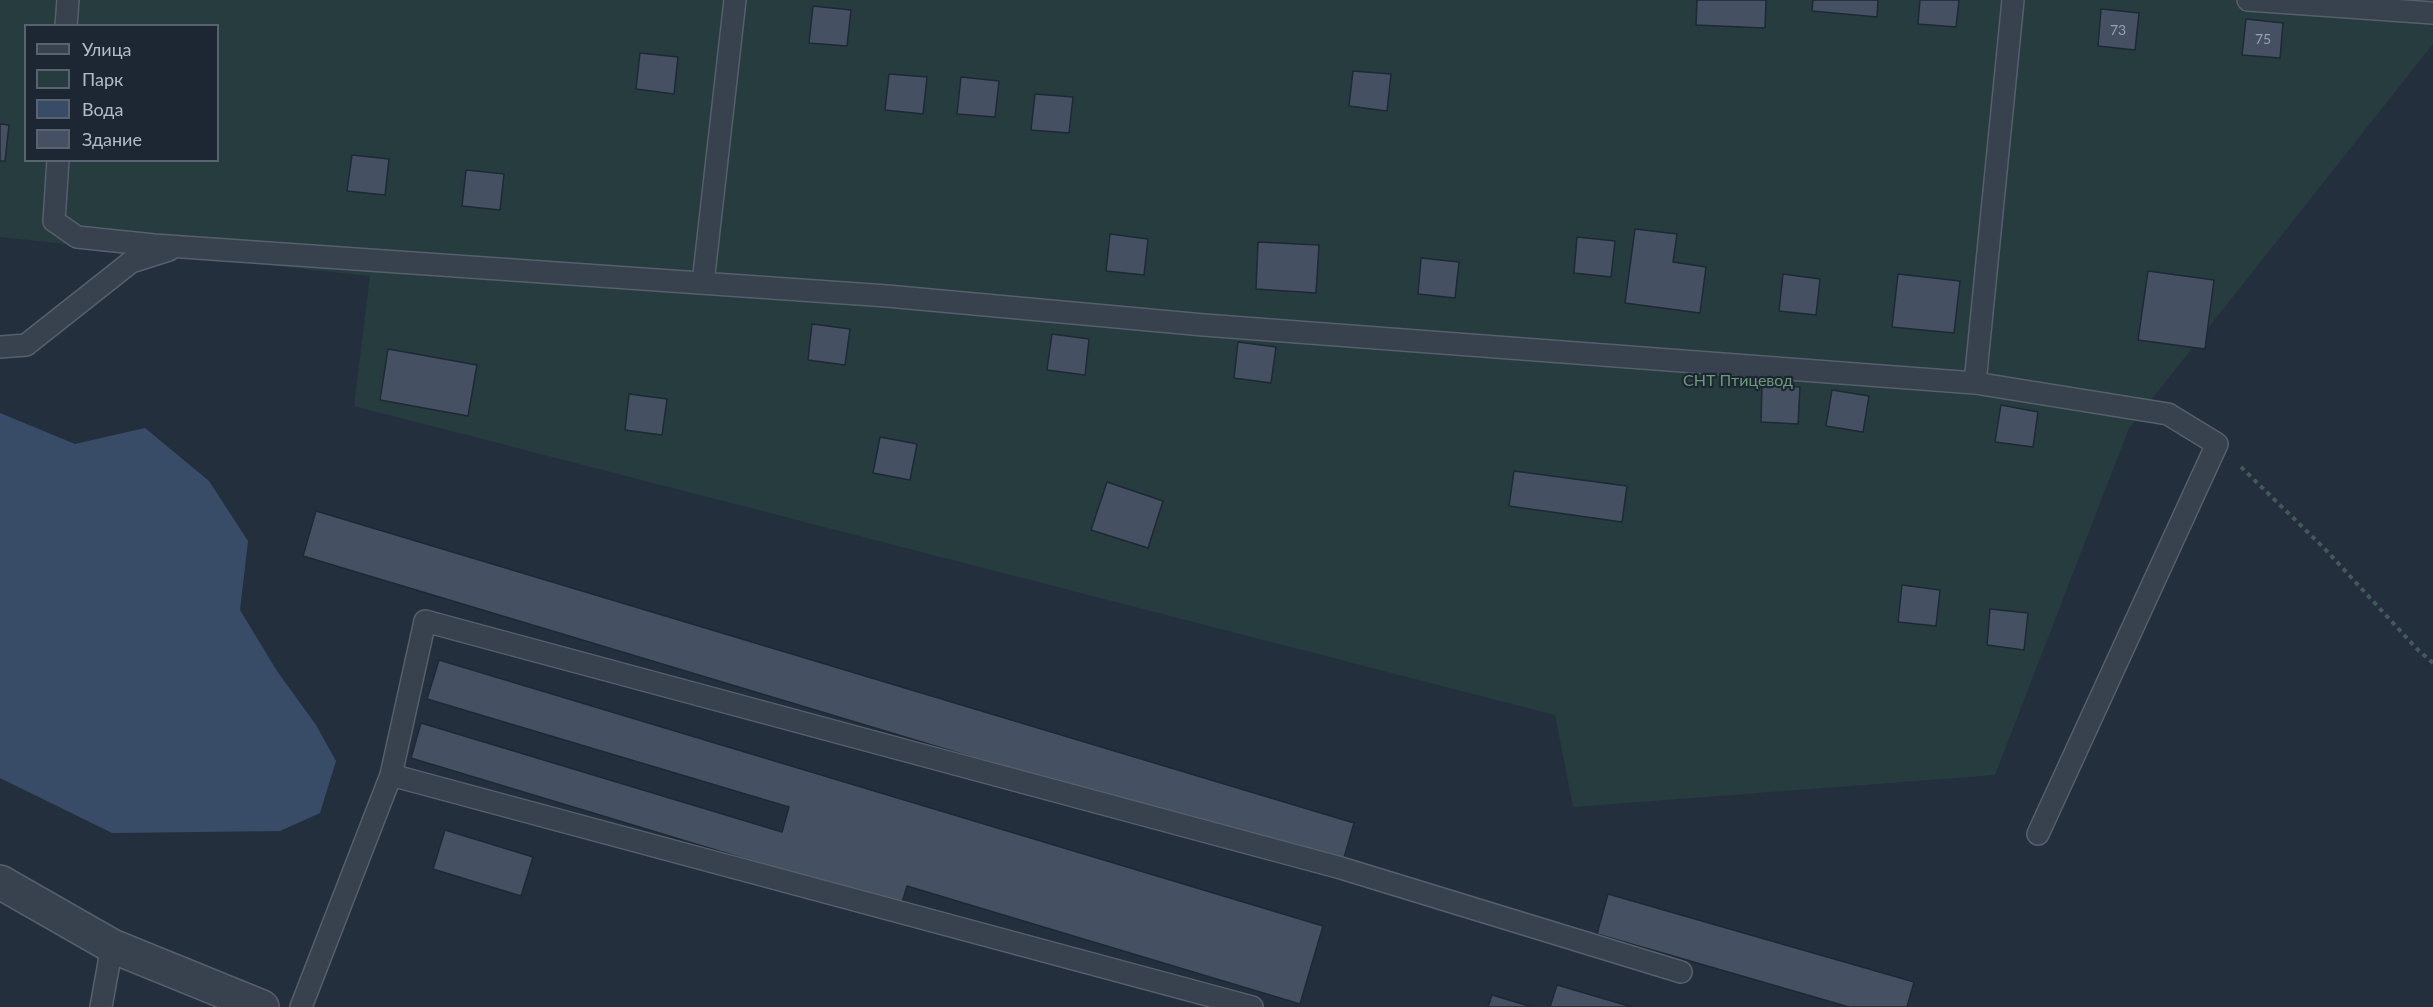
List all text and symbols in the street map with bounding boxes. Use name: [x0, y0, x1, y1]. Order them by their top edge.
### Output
house number: 73: [2110, 22, 2126, 38]
legend: [24, 24, 219, 162]
house number: 75: [2255, 31, 2271, 47]
text: Улица: [82, 38, 132, 60]
text: Парк: [82, 68, 123, 90]
text: Вода: [82, 98, 123, 120]
text: Здание: [82, 128, 142, 150]
park label: СНТ Птицевод: [1683, 371, 1793, 391]

